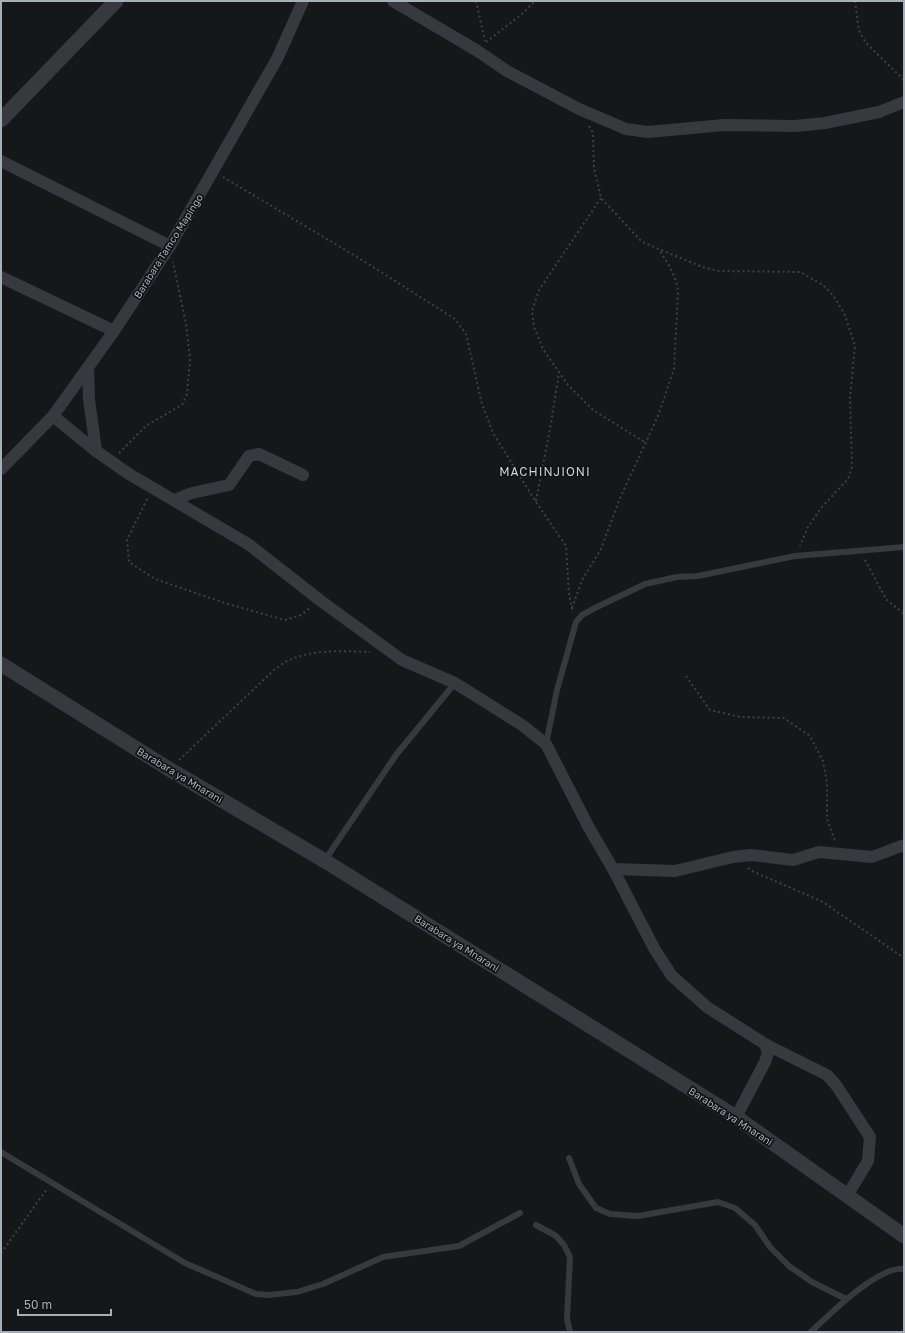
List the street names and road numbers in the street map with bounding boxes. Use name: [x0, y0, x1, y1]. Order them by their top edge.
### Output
street label: Barabara Tamco Mapingo: [131, 192, 205, 300]
street label: Barabara ya Mnarani: [135, 745, 225, 805]
street label: Barabara ya Mnarani: [412, 912, 502, 974]
street label: Barabara ya Mnarani: [687, 1084, 775, 1148]

